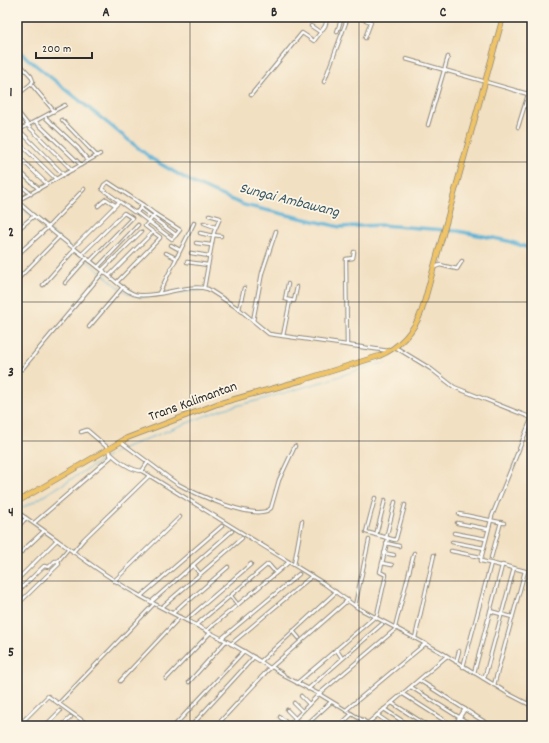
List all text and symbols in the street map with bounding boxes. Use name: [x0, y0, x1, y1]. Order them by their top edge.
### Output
text: A: [102, 4, 110, 23]
text: B: [271, 4, 277, 23]
text: C: [440, 4, 447, 23]
scale bar: [36, 34, 92, 60]
text: 200 m: [42, 41, 71, 58]
text: 1: [10, 84, 13, 103]
water label: Sungai Ambawang: [237, 178, 342, 224]
text: 2: [8, 224, 14, 243]
text: 3: [8, 364, 14, 383]
street label: Trans Kalimantan: [146, 377, 240, 427]
text: 4: [8, 504, 14, 523]
text: 5: [8, 644, 14, 663]

